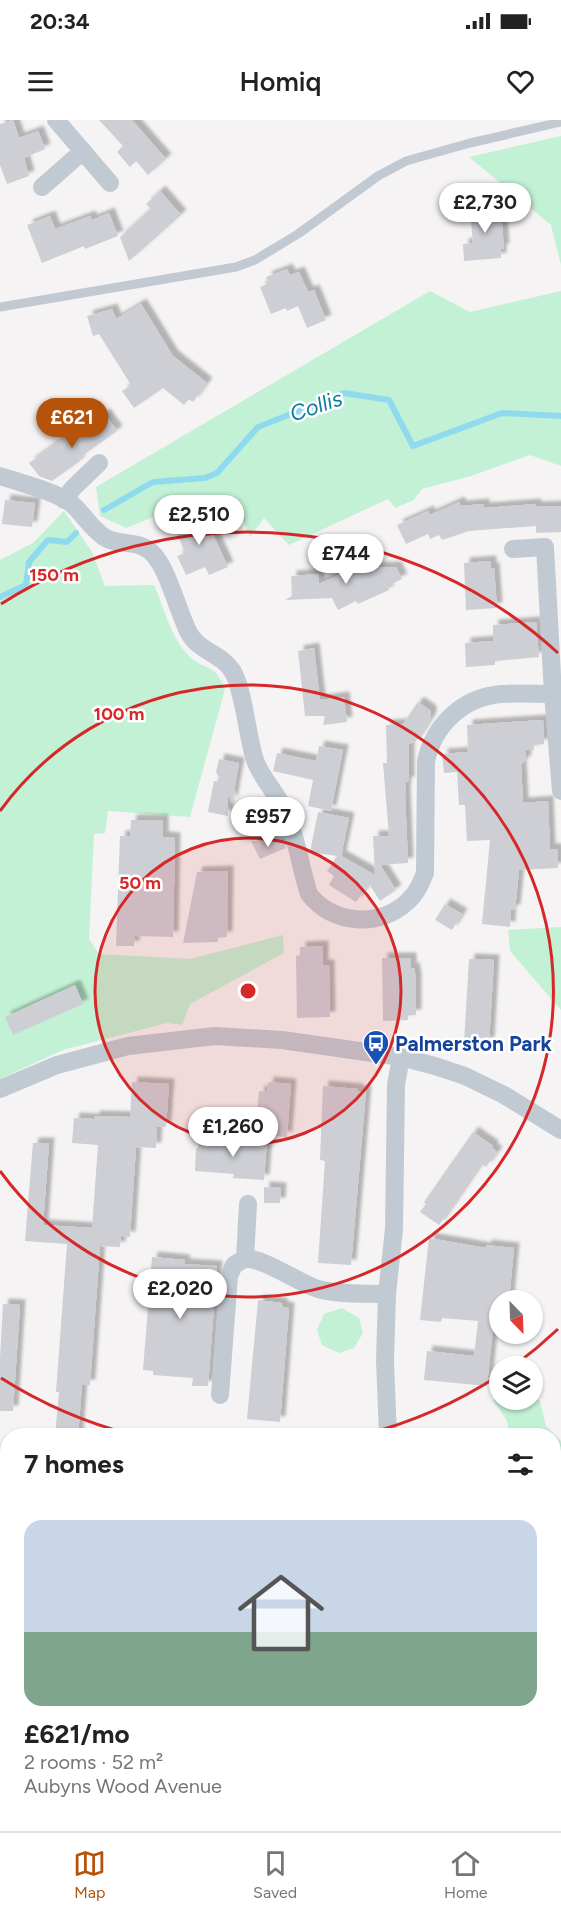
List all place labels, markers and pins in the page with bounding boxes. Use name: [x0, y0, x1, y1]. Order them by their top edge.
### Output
pin: £2,730: [436, 183, 534, 234]
pin: £621: [36, 398, 108, 449]
pin: £2,510: [150, 495, 248, 546]
pin: £744: [310, 534, 382, 585]
pin: £957: [232, 797, 304, 848]
centre of rings: [238, 981, 258, 1001]
bus stop icon: Palmerston Park: [361, 1028, 391, 1066]
place label: Palmerston Park: [395, 1031, 552, 1056]
pin: £1,260: [184, 1107, 282, 1158]
pin: £2,020: [131, 1269, 229, 1320]

